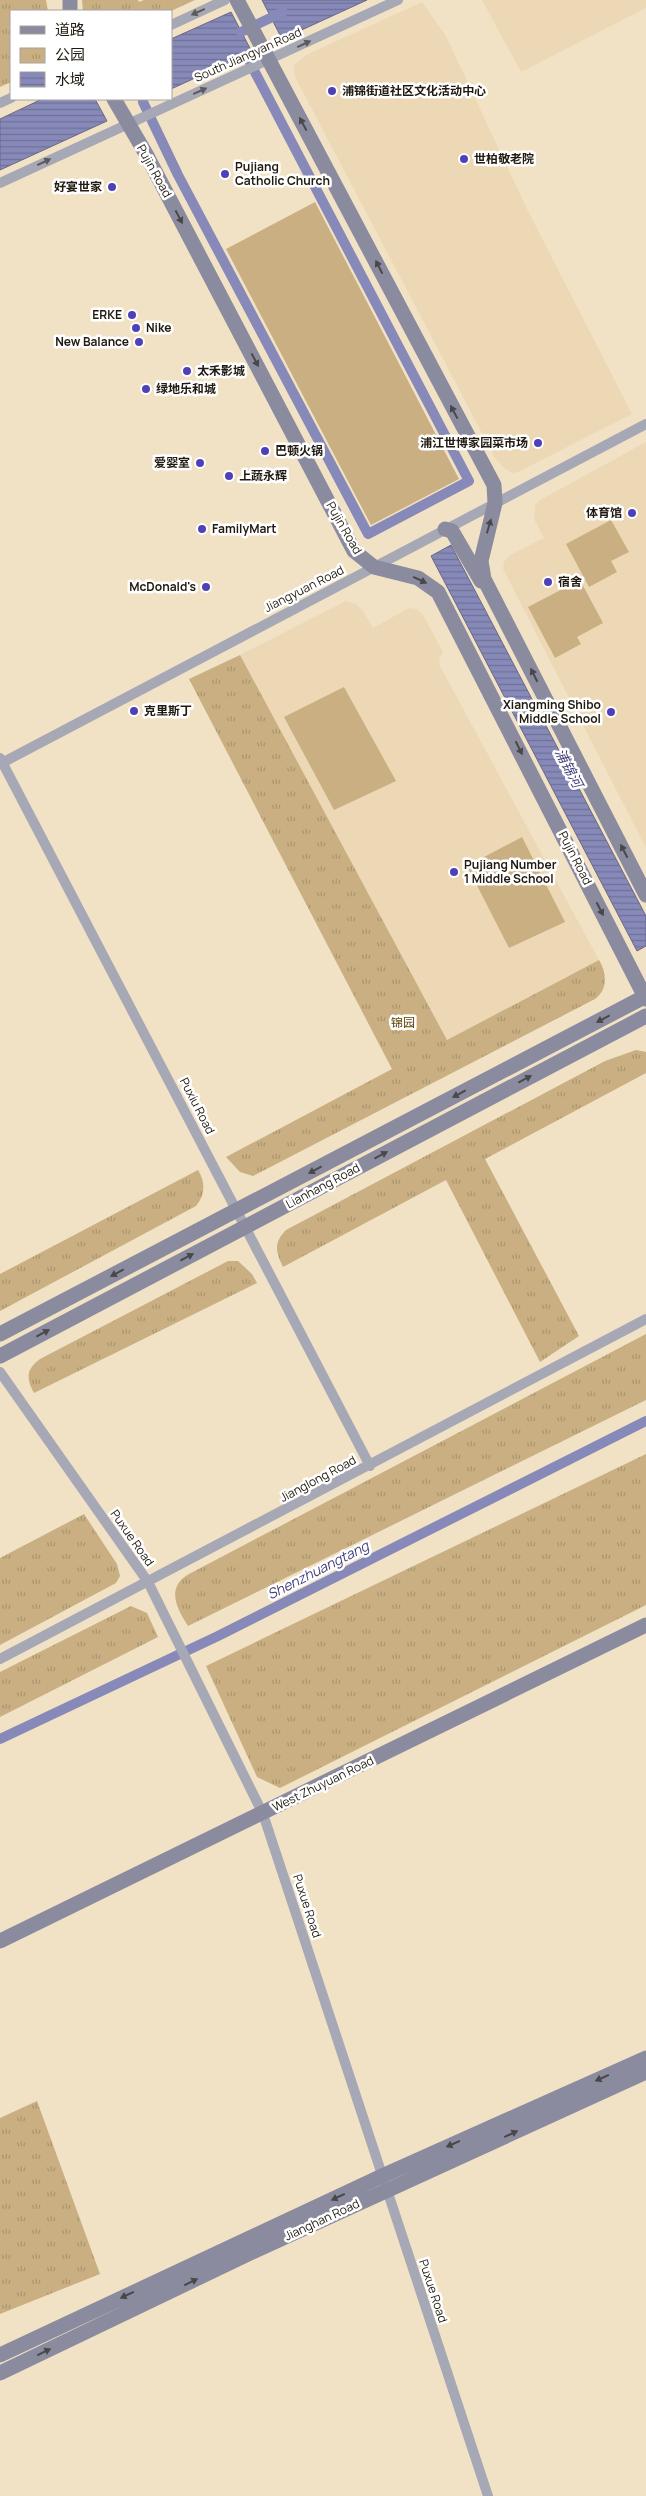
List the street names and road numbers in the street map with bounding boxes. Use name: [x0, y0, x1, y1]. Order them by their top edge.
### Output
street label: South Jiangyan Road: [191, 23, 304, 86]
street label: Pujin Road: [133, 141, 176, 200]
street label: Pujin Road: [323, 498, 366, 557]
street label: Jiangyuan Road: [261, 561, 347, 616]
street label: Pujin Road: [555, 828, 596, 888]
street label: Puxiu Road: [176, 1075, 219, 1137]
street label: Lianhang Road: [283, 1159, 363, 1212]
street label: Jianglong Road: [277, 1451, 359, 1506]
street label: Puxue Road: [107, 1506, 158, 1569]
street label: West Zhuyuan Road: [269, 1752, 376, 1815]
street label: Puxue Road: [289, 1872, 326, 1940]
street label: Jianghan Road: [281, 2195, 362, 2244]
street label: Puxue Road: [415, 2257, 452, 2325]

